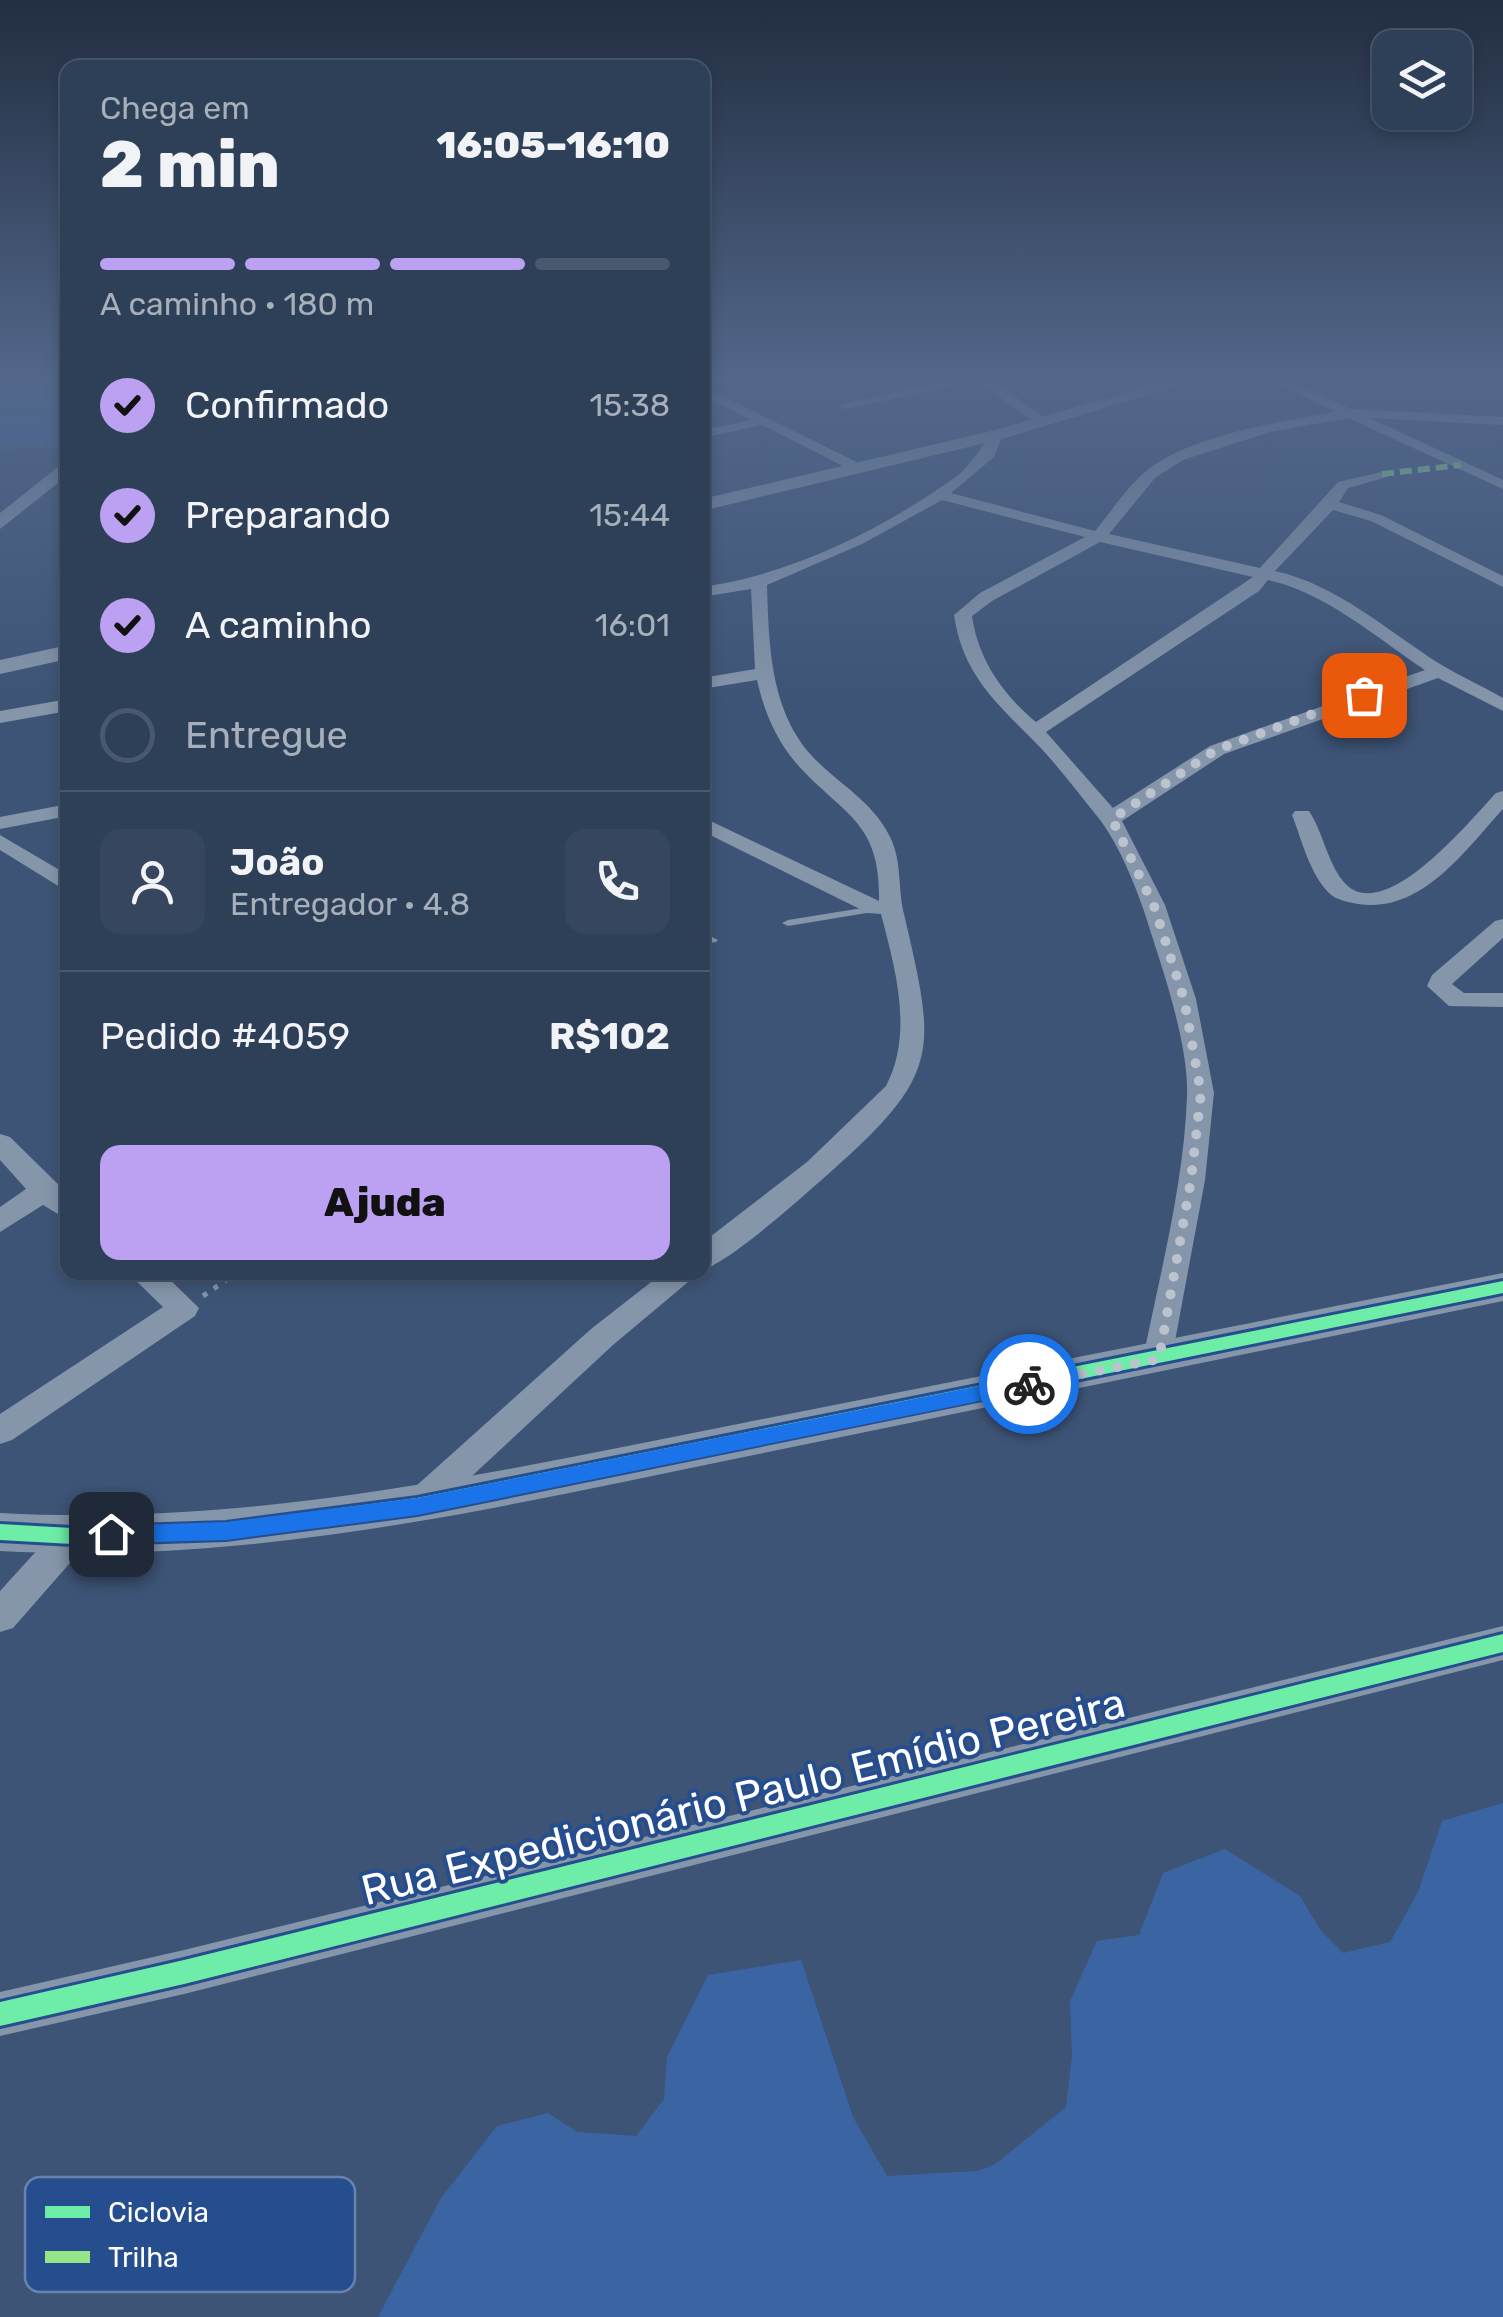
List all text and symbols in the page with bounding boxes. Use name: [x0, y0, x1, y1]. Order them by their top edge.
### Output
map controls: [1372, 30, 1472, 130]
button: layers: [1372, 30, 1472, 130]
text: Chega em: [100, 89, 250, 127]
text: 16:05–16:10: [437, 122, 670, 168]
text: 2 min: [100, 126, 280, 203]
text: A caminho · 180 m: [100, 285, 374, 323]
icon: check: [100, 378, 155, 433]
text: Confirmado: [185, 382, 389, 428]
text: 15:38: [590, 386, 670, 424]
icon: check: [100, 488, 155, 543]
text: Preparando: [185, 492, 391, 538]
text: 15:44: [589, 496, 670, 534]
icon: check: [100, 598, 155, 653]
text: A caminho: [185, 602, 372, 648]
text: 16:01: [595, 606, 670, 644]
pin: [1322, 653, 1407, 738]
icon: bag: [1337, 668, 1392, 723]
text: Entregue: [185, 712, 348, 758]
button: person: [100, 829, 205, 934]
button: phone: [565, 829, 670, 934]
text: João: [230, 839, 324, 885]
text: Entregador · 4.8: [230, 885, 470, 923]
text: Pedido #4059: [100, 1013, 350, 1059]
text: R$102: [549, 1013, 670, 1059]
button: Ajuda: [100, 1145, 670, 1260]
courier: [979, 1334, 1079, 1434]
icon: bike: [1002, 1357, 1057, 1412]
pin: [69, 1492, 154, 1577]
icon: home: [84, 1507, 139, 1562]
street label: Rua Expedicionário Paulo Emídio Pereira: [356, 1678, 1130, 1916]
legend: [25, 2177, 355, 2292]
text: Ciclovia: [108, 2196, 209, 2229]
text: Trilha: [108, 2241, 179, 2274]

